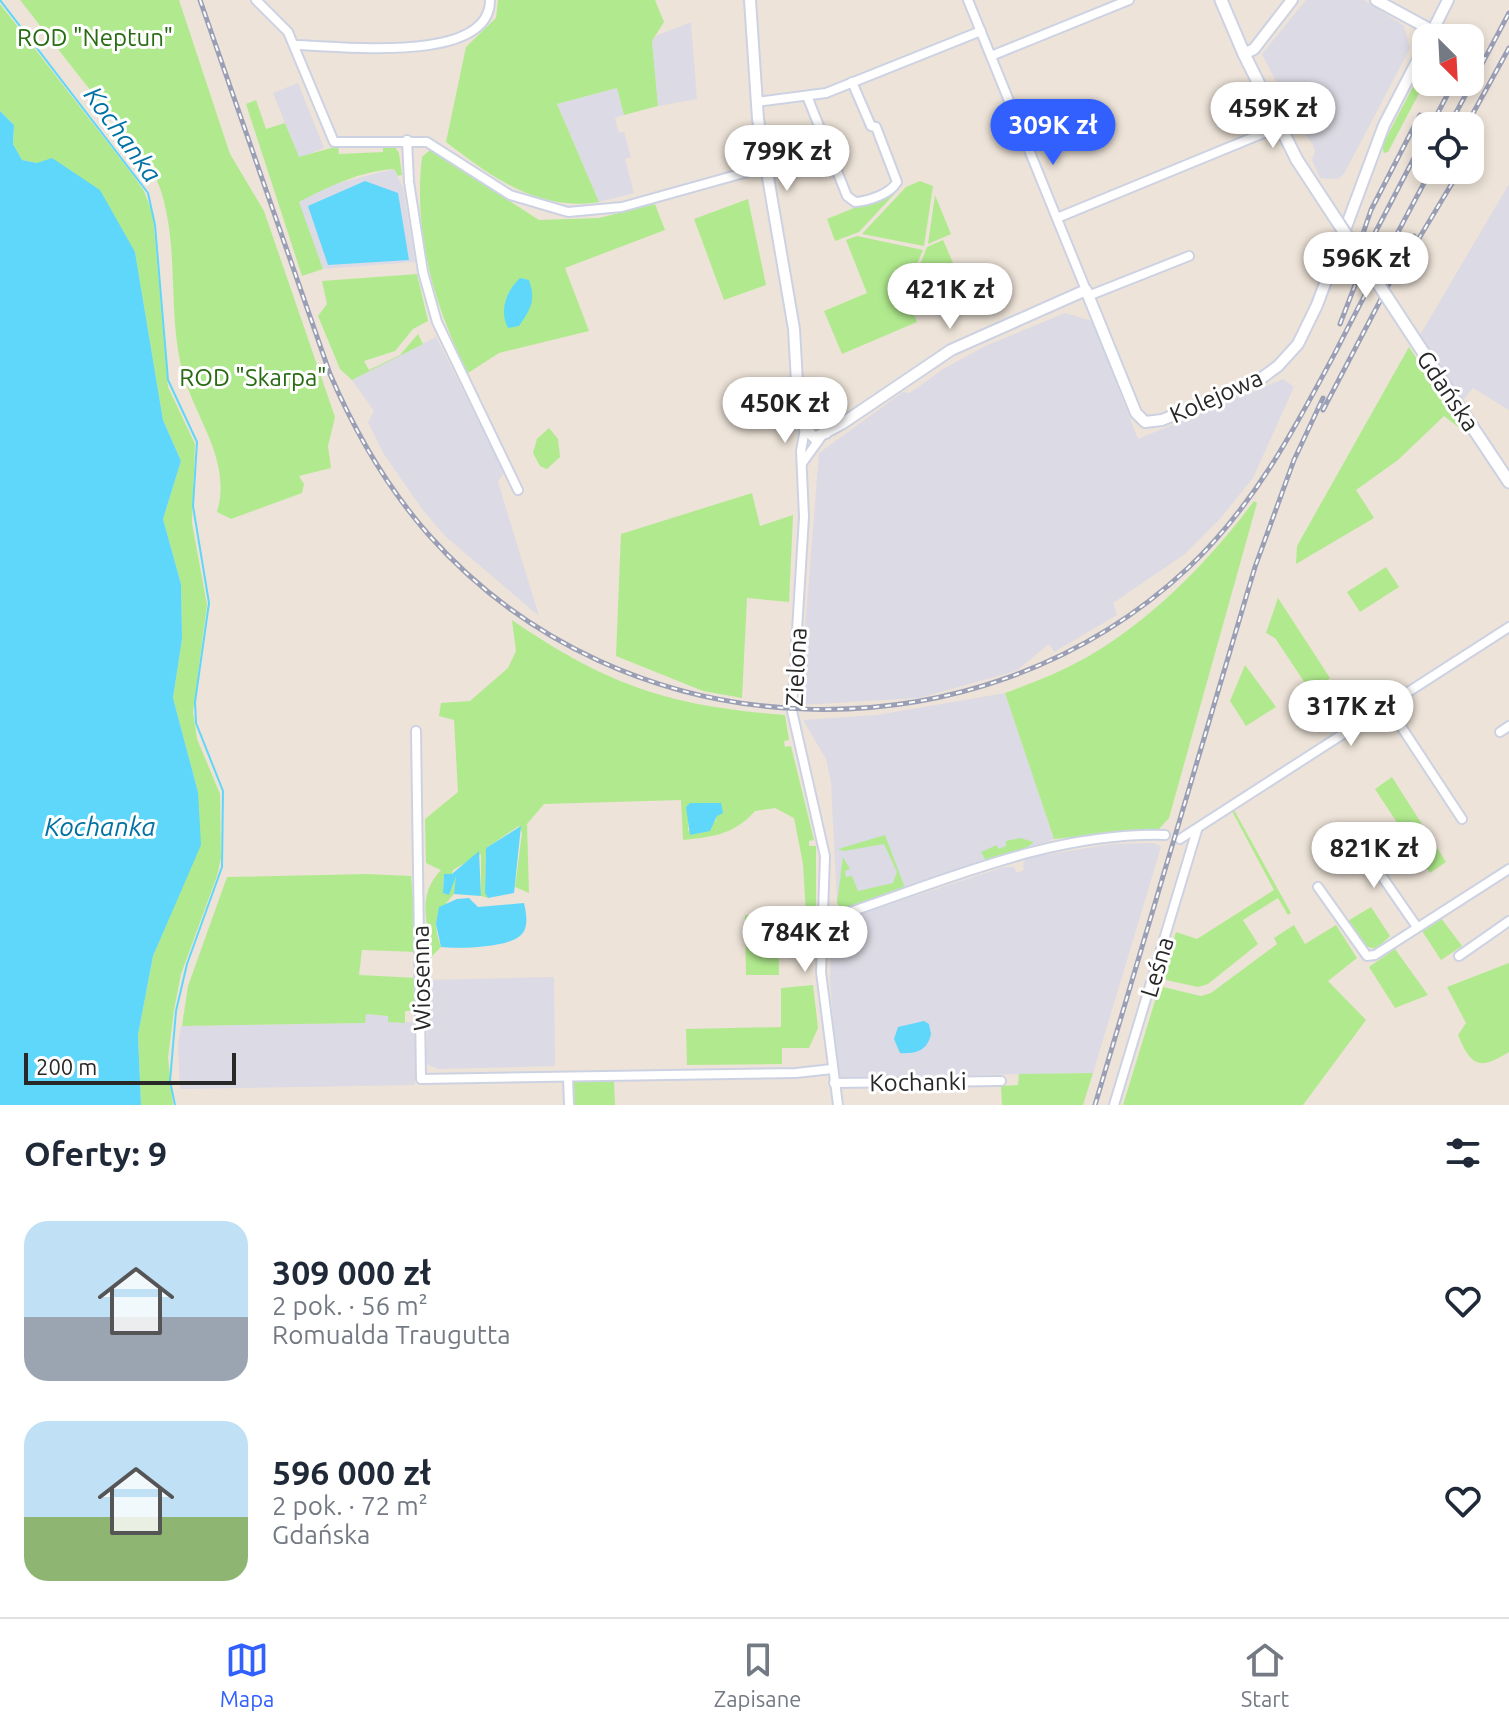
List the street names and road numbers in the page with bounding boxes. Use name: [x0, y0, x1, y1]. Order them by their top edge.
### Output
street label: Gdańska: [1411, 346, 1485, 436]
street label: Kolejowa: [1165, 364, 1267, 428]
street label: Zielona: [780, 627, 812, 707]
street label: Wiosenna: [407, 925, 435, 1031]
street label: Leśna: [1135, 933, 1179, 1001]
street label: Kochanki: [869, 1068, 967, 1096]

